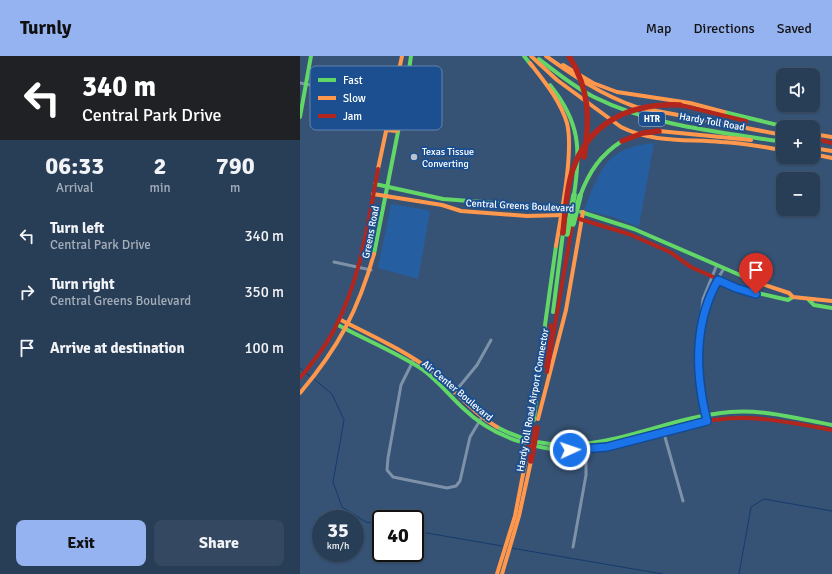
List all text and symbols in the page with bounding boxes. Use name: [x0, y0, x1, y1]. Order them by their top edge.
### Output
text: Turnly: [20, 16, 72, 40]
text: Map: [646, 20, 672, 37]
text: Directions: [694, 20, 755, 37]
text: Saved: [777, 20, 812, 37]
legend: [310, 66, 442, 130]
map controls: [776, 68, 820, 216]
button: sound: [776, 68, 820, 112]
text: 340 m: [82, 70, 156, 104]
icon: left: [16, 72, 68, 124]
text: Fast: [343, 74, 363, 87]
text: Slow: [343, 92, 366, 105]
text: Central Park Drive: [82, 104, 222, 126]
text: Jam: [343, 110, 362, 123]
street label: Hardy Toll Road: [678, 110, 745, 134]
road number: HTR: [639, 112, 665, 126]
button: +: [776, 120, 820, 164]
place label: Texas Tissue Converting: [422, 146, 474, 170]
text: 06:33: [45, 151, 104, 181]
text: 2: [154, 151, 166, 181]
text: 790: [216, 151, 255, 181]
marker: Texas Tissue Converting: [409, 152, 419, 162]
button: −: [776, 172, 820, 216]
text: Arrival: [56, 180, 93, 196]
text: min: [150, 180, 171, 196]
text: m: [230, 180, 240, 196]
street label: Central Greens Boulevard: [465, 197, 575, 215]
street label: Greens Road: [360, 205, 382, 260]
text: Turn left: [50, 219, 104, 237]
icon: left: [16, 225, 38, 247]
text: 340 m: [244, 227, 284, 245]
text: Central Park Drive: [50, 237, 151, 253]
pin: [739, 253, 773, 294]
icon: arrive: [745, 259, 767, 281]
text: Turn right: [50, 275, 115, 293]
icon: right: [16, 281, 38, 303]
text: 350 m: [244, 283, 284, 301]
text: Central Greens Boulevard: [50, 293, 191, 309]
street label: Hardy Toll Road Airport Connector: [514, 327, 552, 473]
icon: arrive: [16, 337, 38, 359]
text: Arrive at destination: [50, 339, 185, 357]
text: 100 m: [244, 339, 284, 357]
street label: Air Center Boulevard: [420, 358, 495, 424]
position arrow: [549, 429, 591, 471]
speed limit sign: 40: [372, 510, 424, 562]
text: 35: [327, 518, 349, 543]
button: Exit: [16, 520, 146, 566]
button: Share: [154, 520, 284, 566]
text: km/h: [327, 540, 349, 552]

